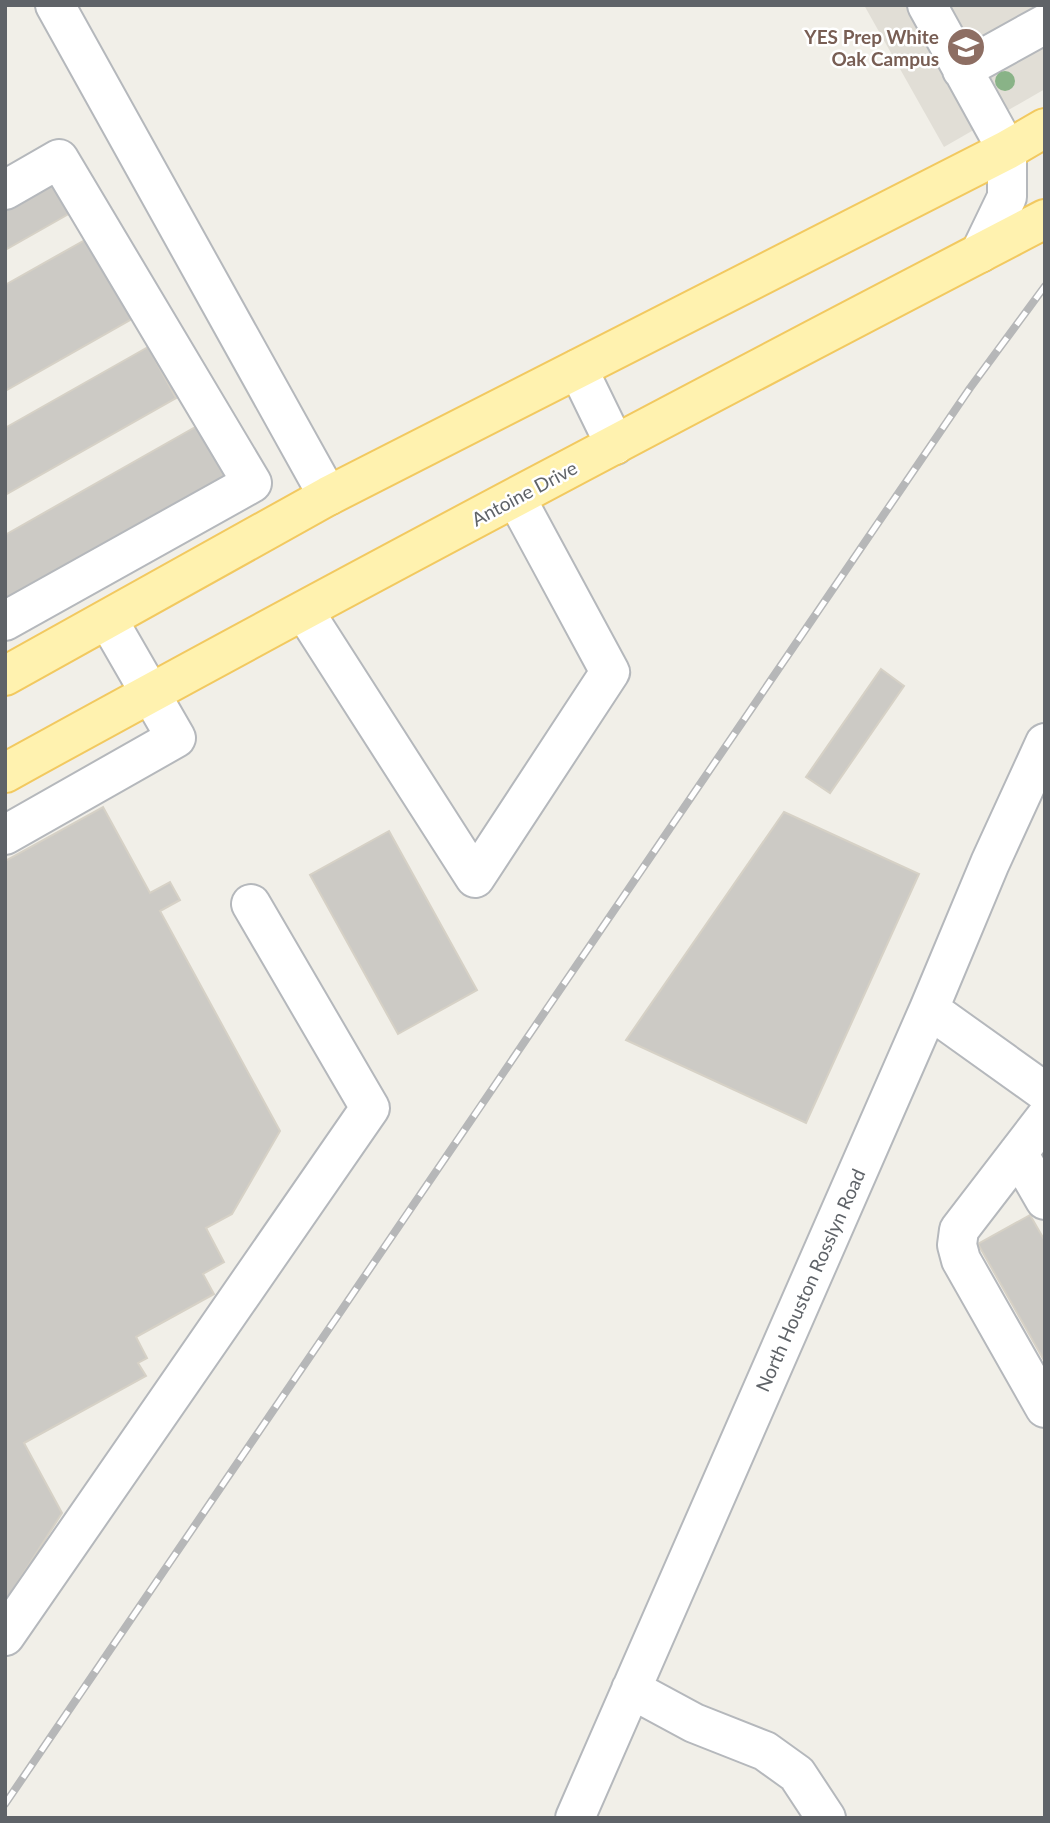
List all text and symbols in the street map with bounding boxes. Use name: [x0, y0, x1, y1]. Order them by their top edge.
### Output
place label: YES Prep White Oak Campus: [803, 25, 939, 70]
school or university icon: YES Prep White Oak Campus: [945, 26, 987, 68]
street label: Antoine Drive: [467, 456, 581, 530]
street label: North Houston Rosslyn Road: [750, 1165, 870, 1395]

